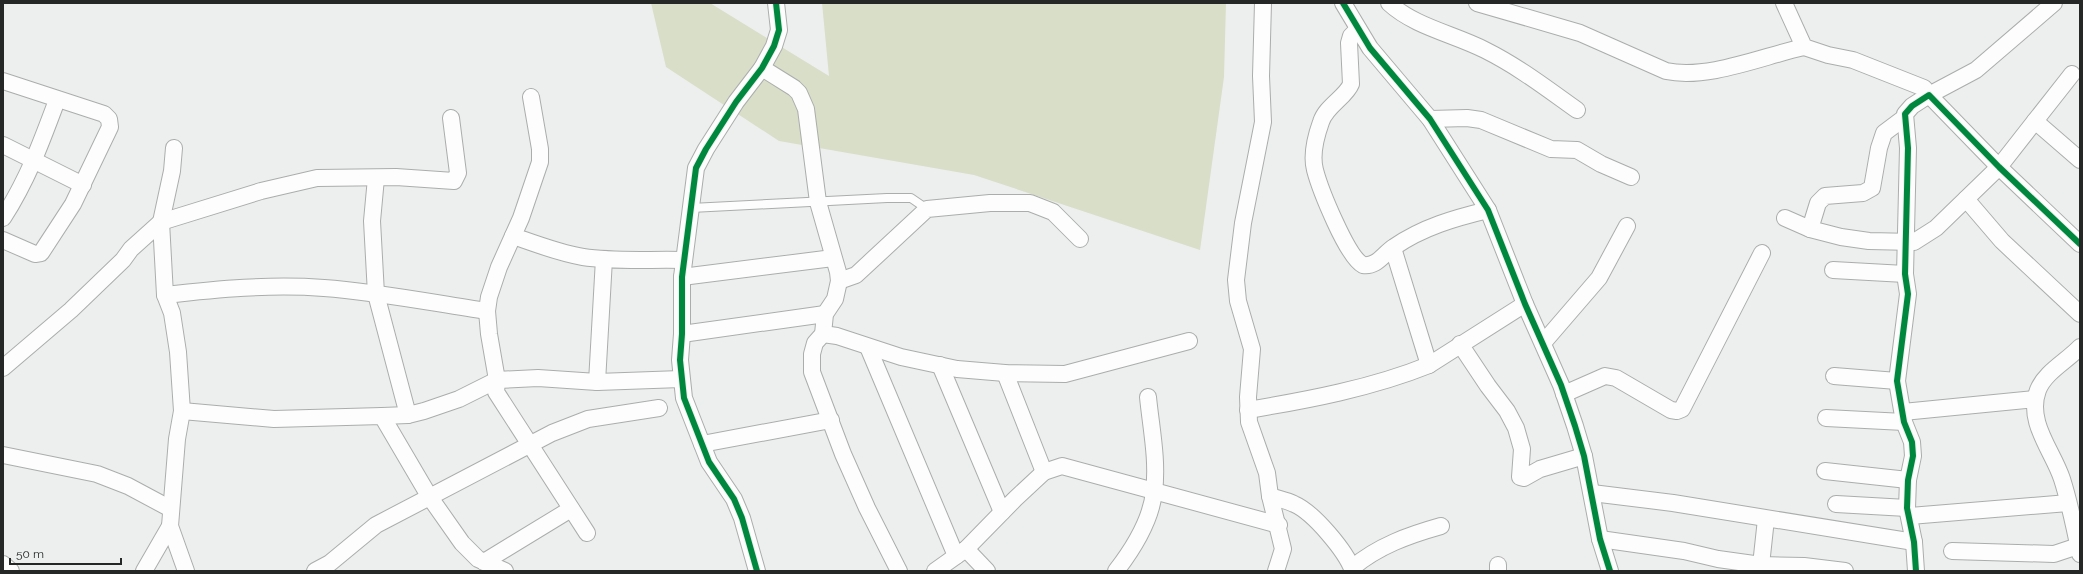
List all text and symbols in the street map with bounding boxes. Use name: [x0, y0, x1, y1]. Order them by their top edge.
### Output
scale bar: [10, 540, 121, 566]
text: 50 m: [16, 547, 44, 561]

